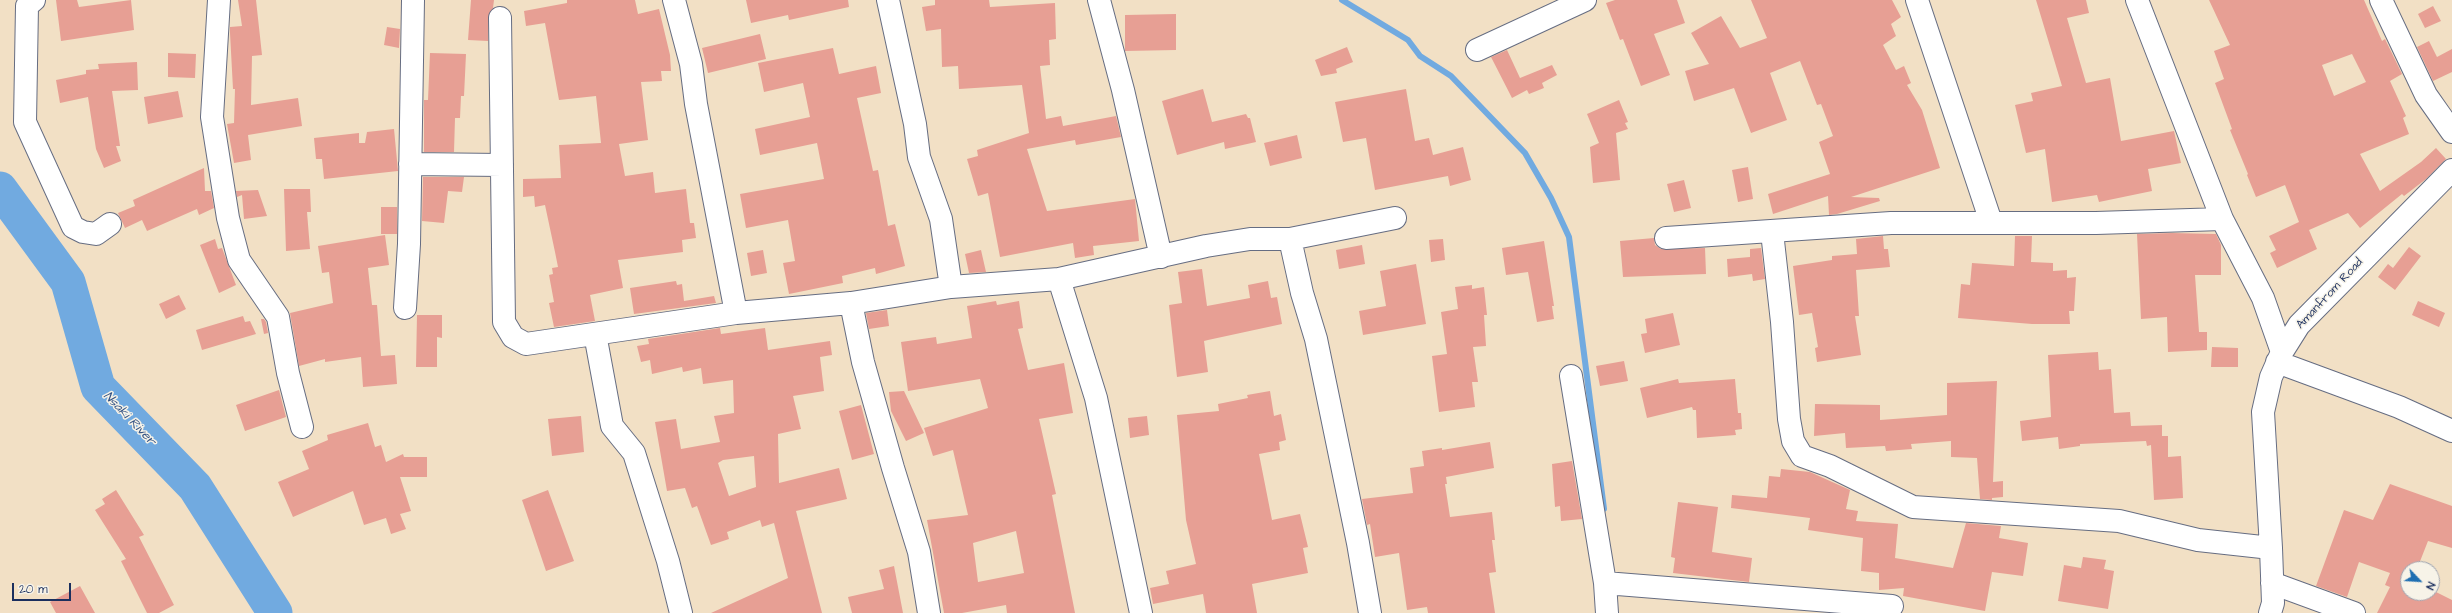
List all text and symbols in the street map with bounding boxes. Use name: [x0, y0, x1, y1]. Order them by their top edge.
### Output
street label: Amanfrom Road: [2294, 256, 2366, 332]
water label: Nsaki River: [100, 389, 158, 449]
north arrow: [2400, 561, 2440, 601]
scale bar: [14, 575, 73, 601]
text: N: [2422, 580, 2439, 592]
text: 20 m: [19, 581, 48, 598]

